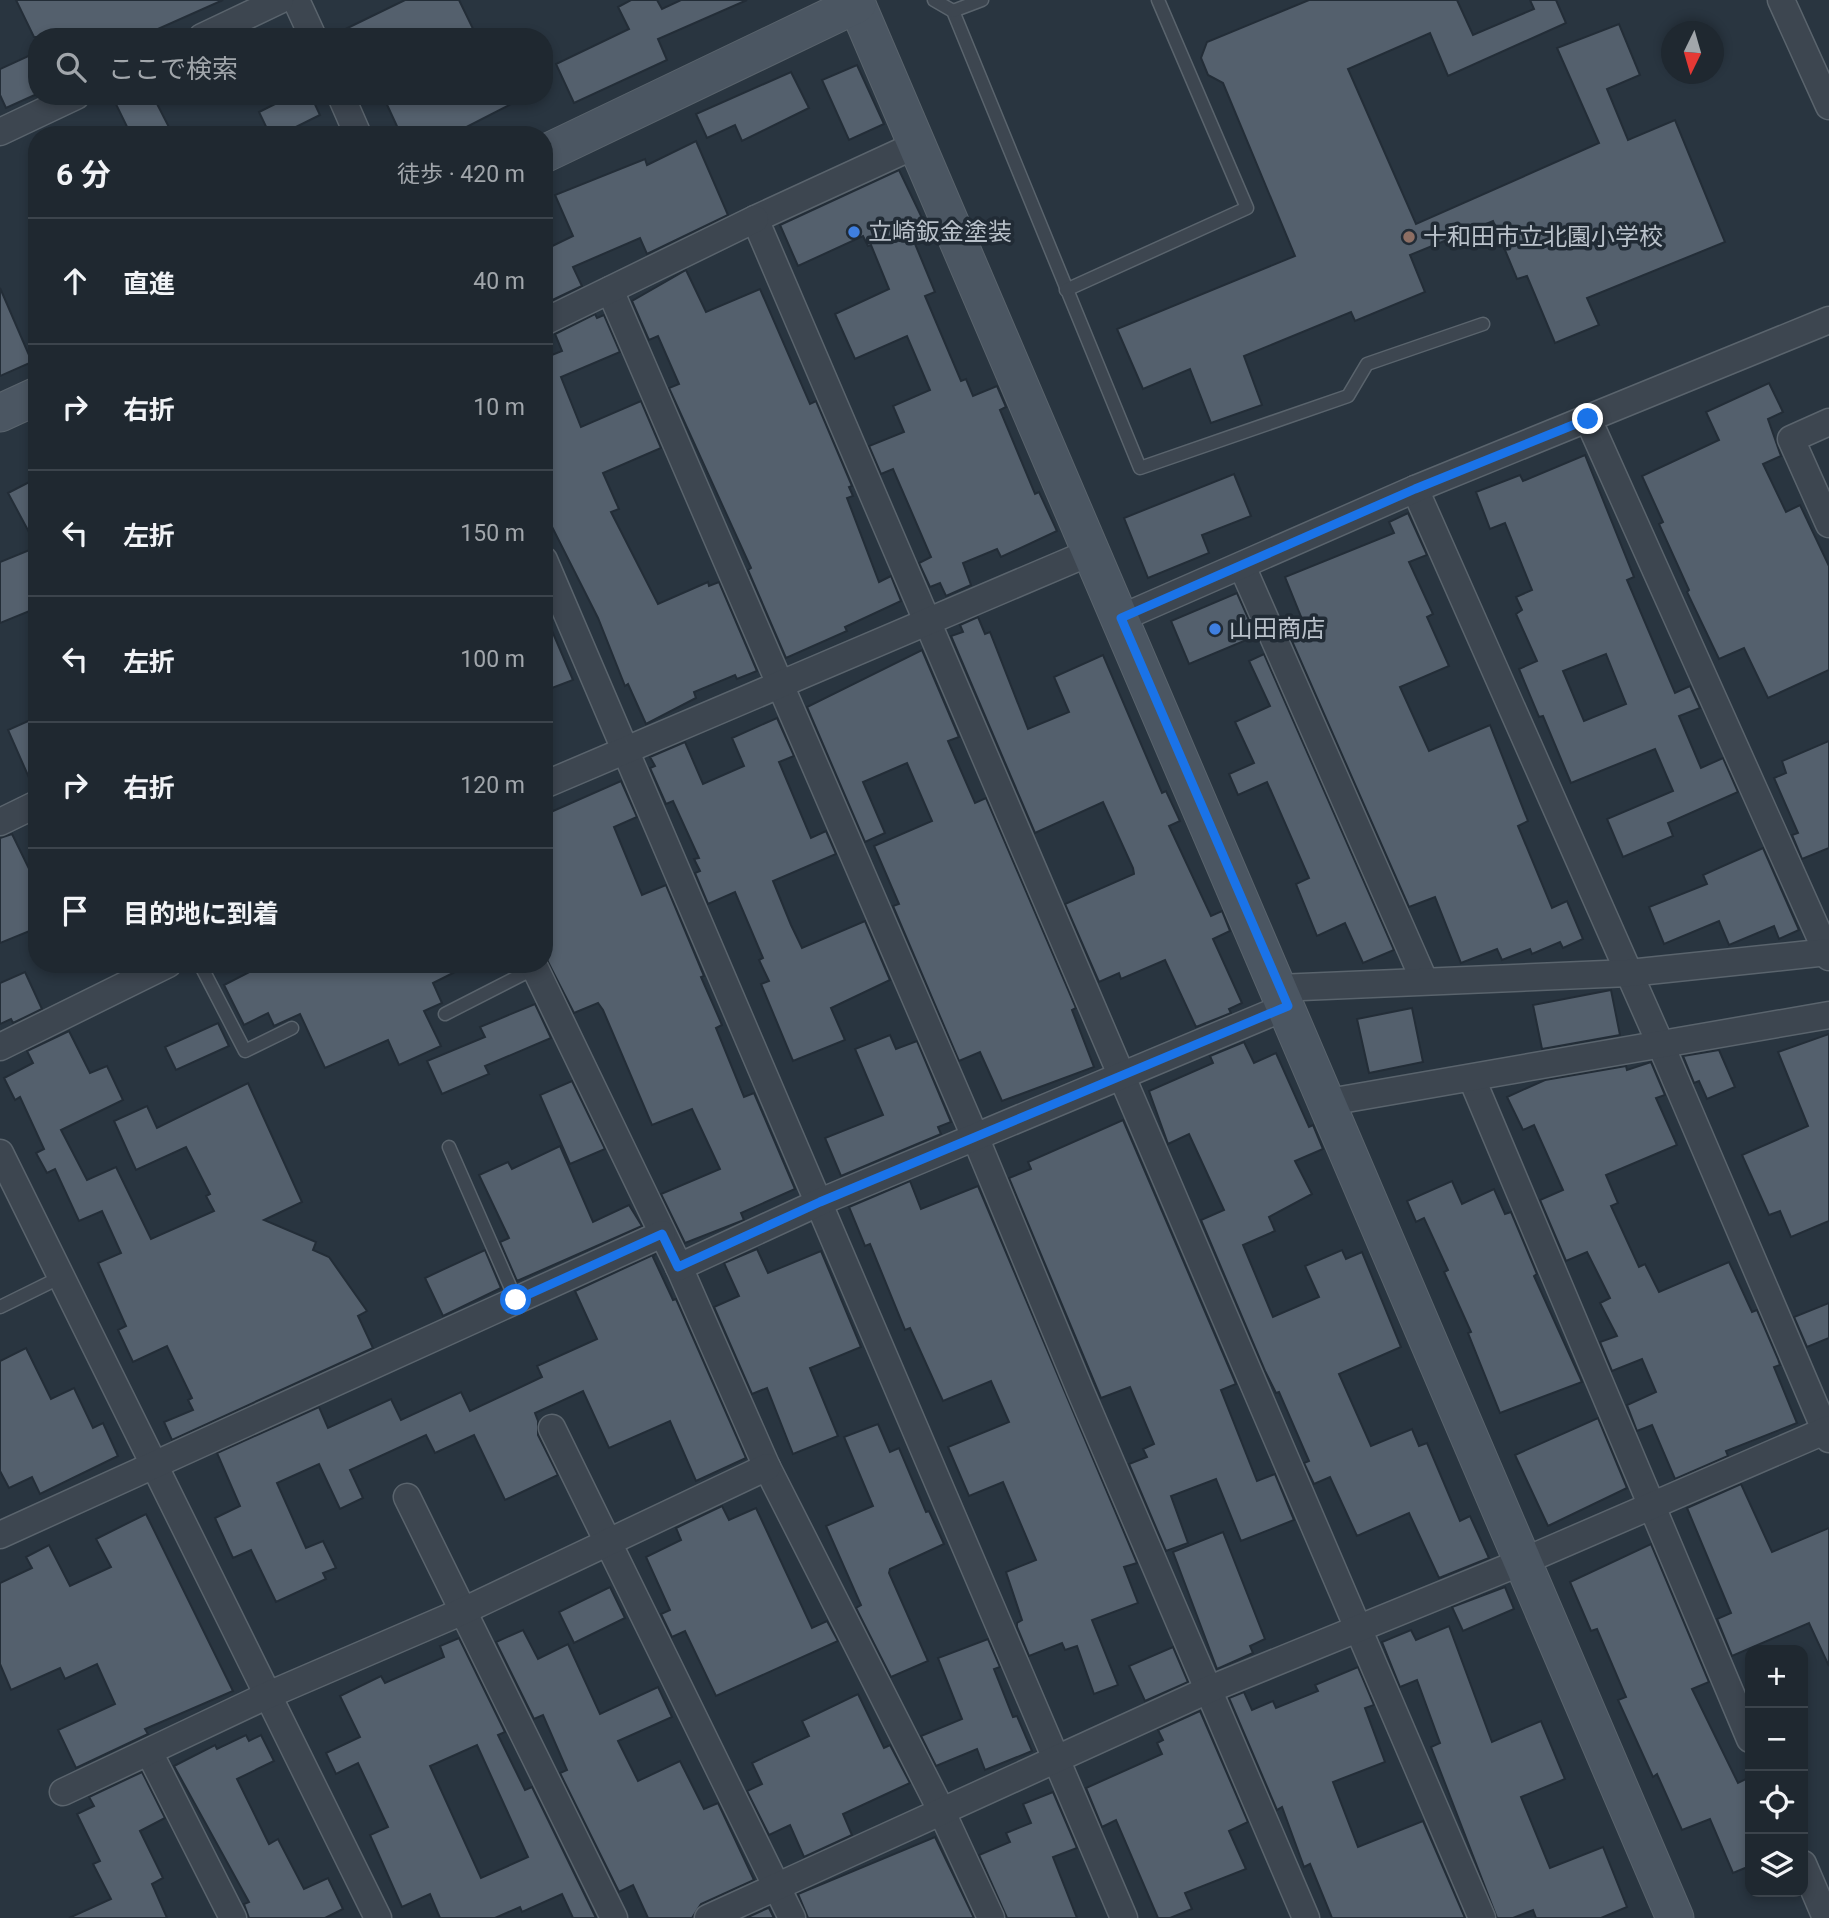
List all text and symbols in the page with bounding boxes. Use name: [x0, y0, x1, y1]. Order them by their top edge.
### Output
north arrow: [1661, 21, 1724, 84]
search box: [28, 28, 553, 105]
icon: search: [52, 48, 90, 86]
text: ここで検索: [108, 54, 238, 84]
text: 6 分: [56, 157, 111, 192]
text: 徒歩 · 420 m: [397, 161, 525, 188]
place label: 立崎鈑金塗装: [868, 218, 1012, 246]
place label: 十和田市立北園小学校: [1423, 223, 1663, 251]
marker: 立崎鈑金塗装: [846, 224, 862, 240]
marker: 十和田市立北園小学校: [1401, 229, 1417, 245]
icon: ahead: [56, 262, 94, 300]
text: 40 m: [473, 268, 525, 295]
text: 直進: [123, 269, 175, 299]
icon: right: [56, 388, 94, 426]
text: 10 m: [473, 394, 525, 421]
text: 右折: [123, 395, 175, 425]
route end: [1572, 403, 1603, 434]
icon: left: [56, 514, 94, 552]
text: 150 m: [460, 520, 525, 547]
text: 左折: [123, 521, 175, 551]
place label: 山田商店: [1229, 615, 1325, 643]
marker: 山田商店: [1207, 621, 1223, 637]
icon: left: [56, 640, 94, 678]
text: 100 m: [460, 646, 525, 673]
text: 左折: [123, 647, 175, 677]
icon: right: [56, 766, 94, 804]
text: 120 m: [460, 772, 525, 799]
text: 右折: [123, 773, 175, 803]
icon: arrive: [56, 892, 94, 930]
text: 目的地に到着: [123, 899, 279, 929]
route start: [500, 1284, 531, 1315]
map controls: [1745, 1645, 1808, 1897]
button: +: [1745, 1645, 1808, 1708]
button: −: [1745, 1708, 1808, 1771]
button: locate: [1745, 1771, 1808, 1834]
button: layers: [1745, 1834, 1808, 1897]

